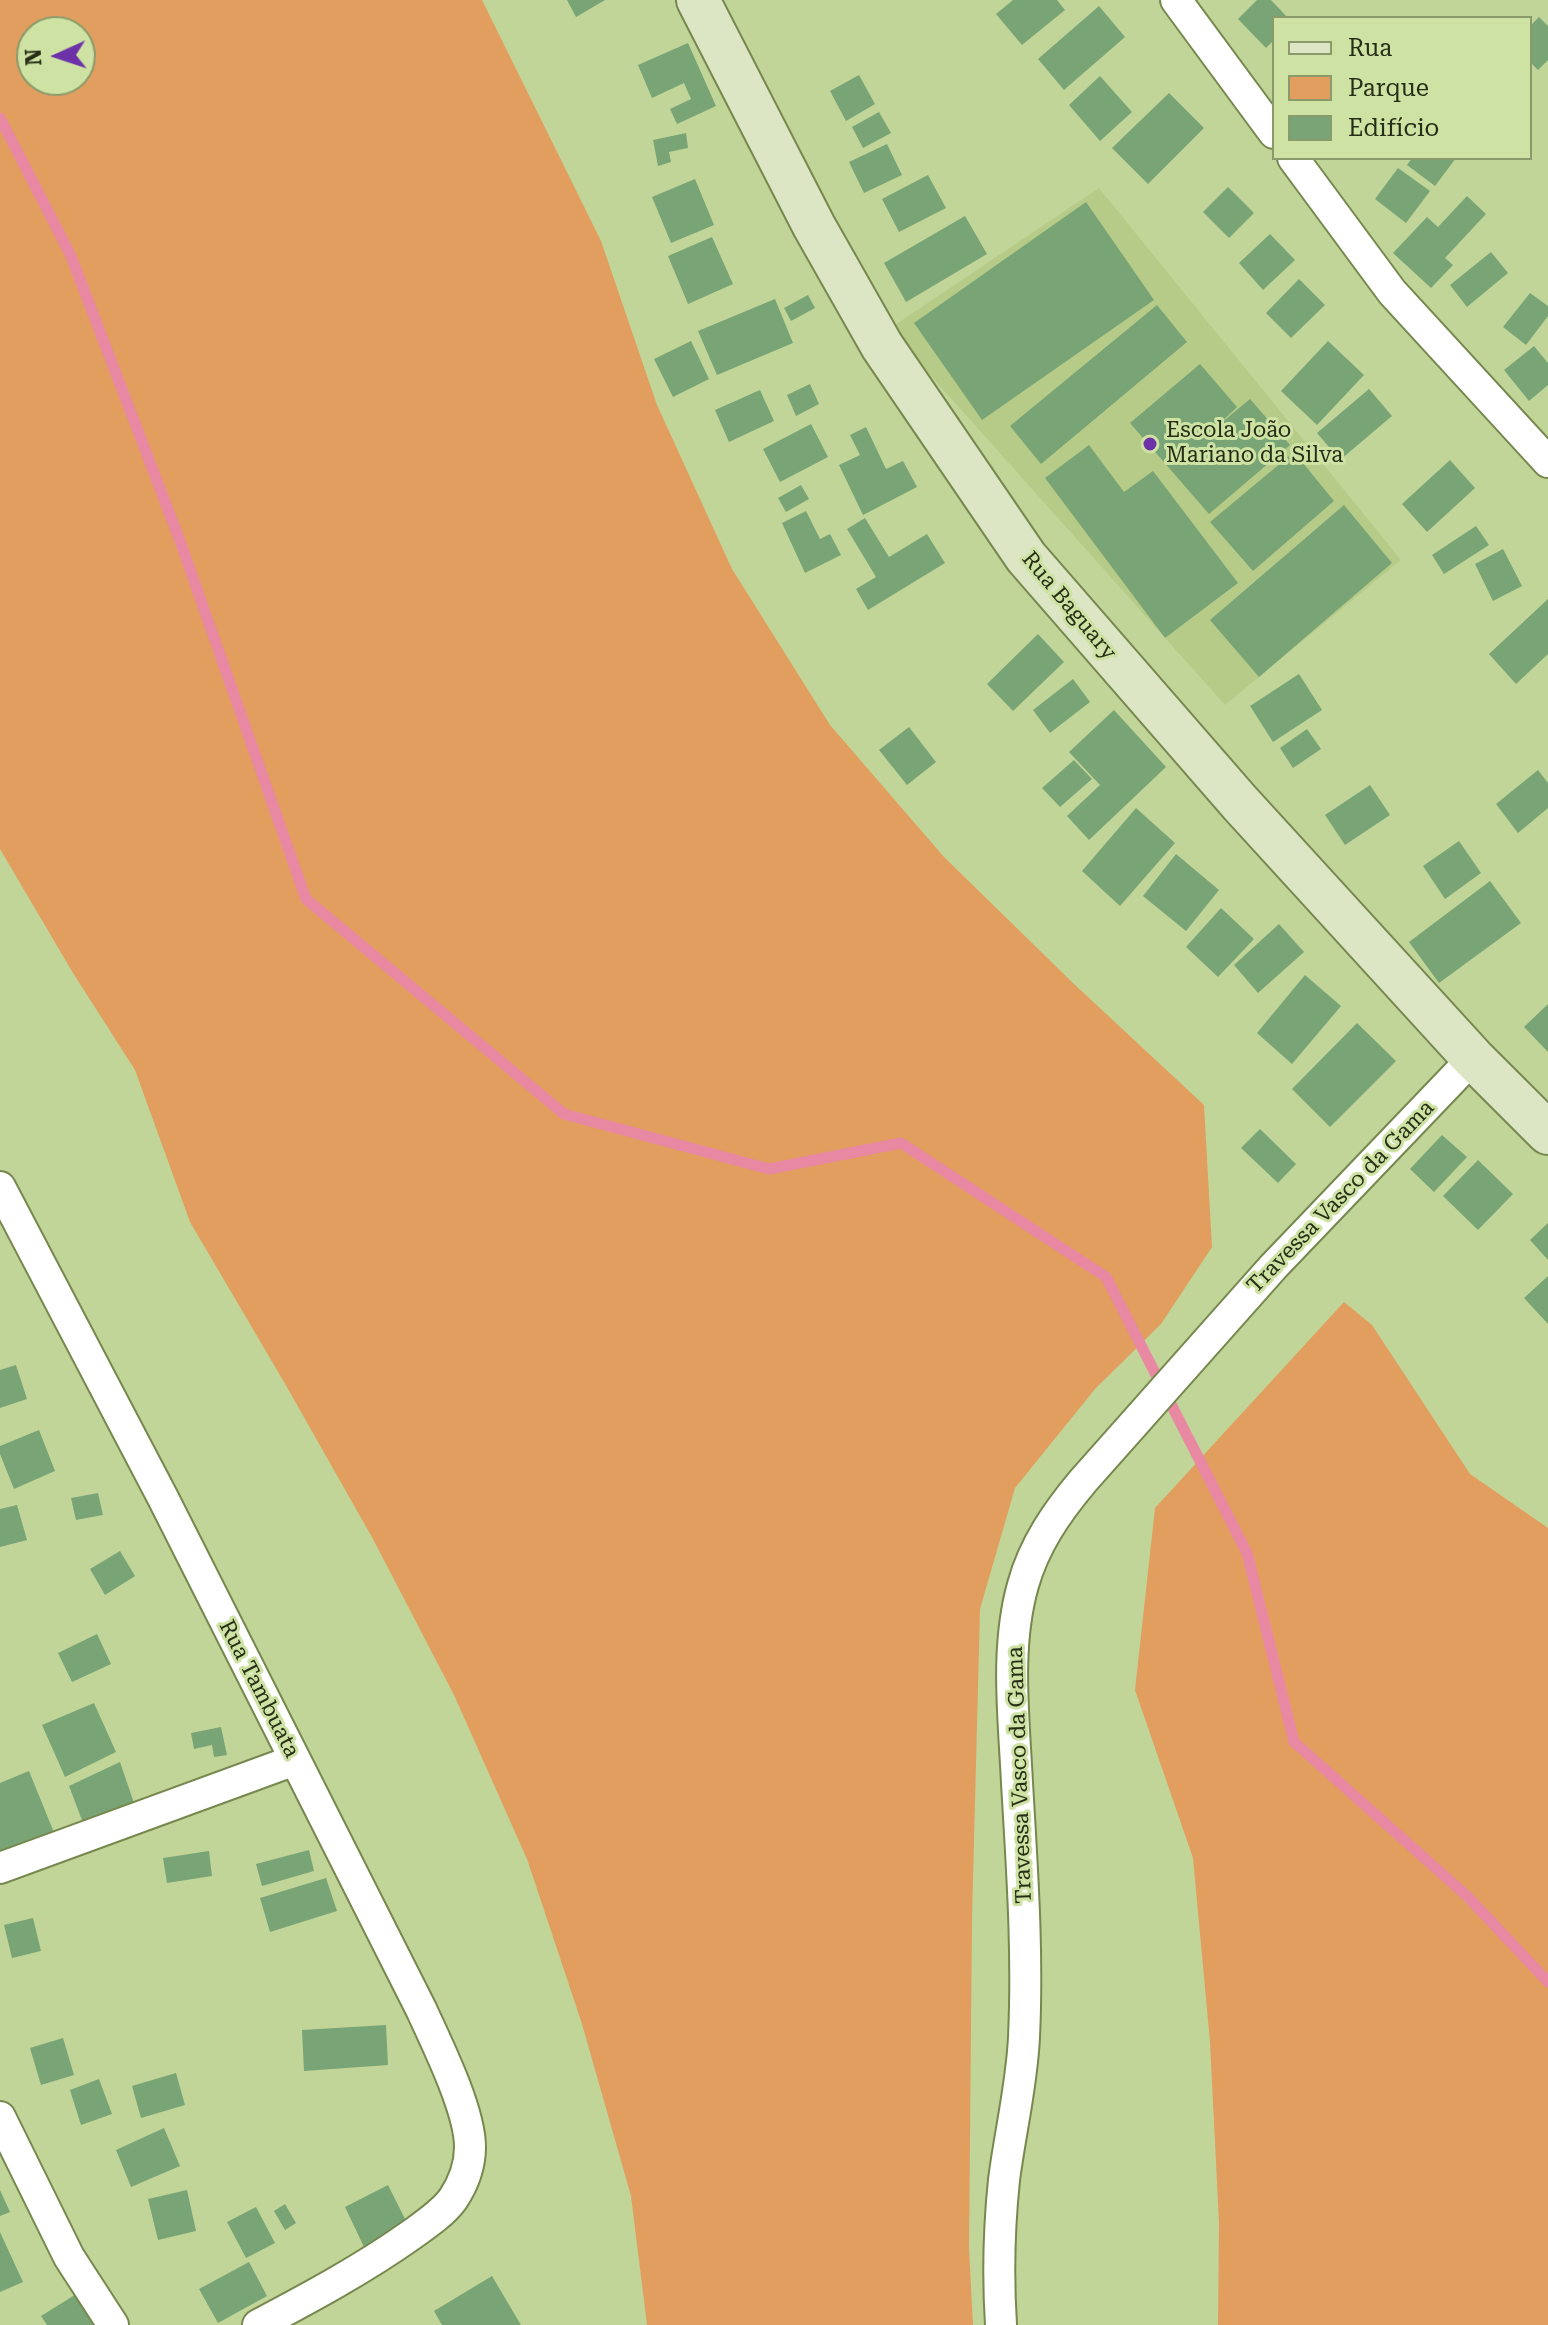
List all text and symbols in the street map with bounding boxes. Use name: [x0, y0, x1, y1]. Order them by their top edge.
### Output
north arrow: [16, 16, 96, 96]
legend: [1272, 16, 1532, 160]
text: Rua: [1348, 34, 1392, 62]
text: N: [21, 48, 46, 66]
text: Parque: [1348, 74, 1429, 102]
text: Edifício: [1348, 114, 1439, 142]
place label: Escola João Mariano da Silva: [1166, 418, 1343, 470]
marker: Escola João Mariano da Silva: [1141, 435, 1159, 453]
street label: Rua Baguary: [1016, 546, 1122, 666]
street label: Travessa Vasco da Gama: [1242, 1095, 1440, 1299]
street label: Rua Tambuata: [213, 1616, 305, 1762]
street label: Travessa Vasco da Gama: [1002, 1646, 1038, 1904]

